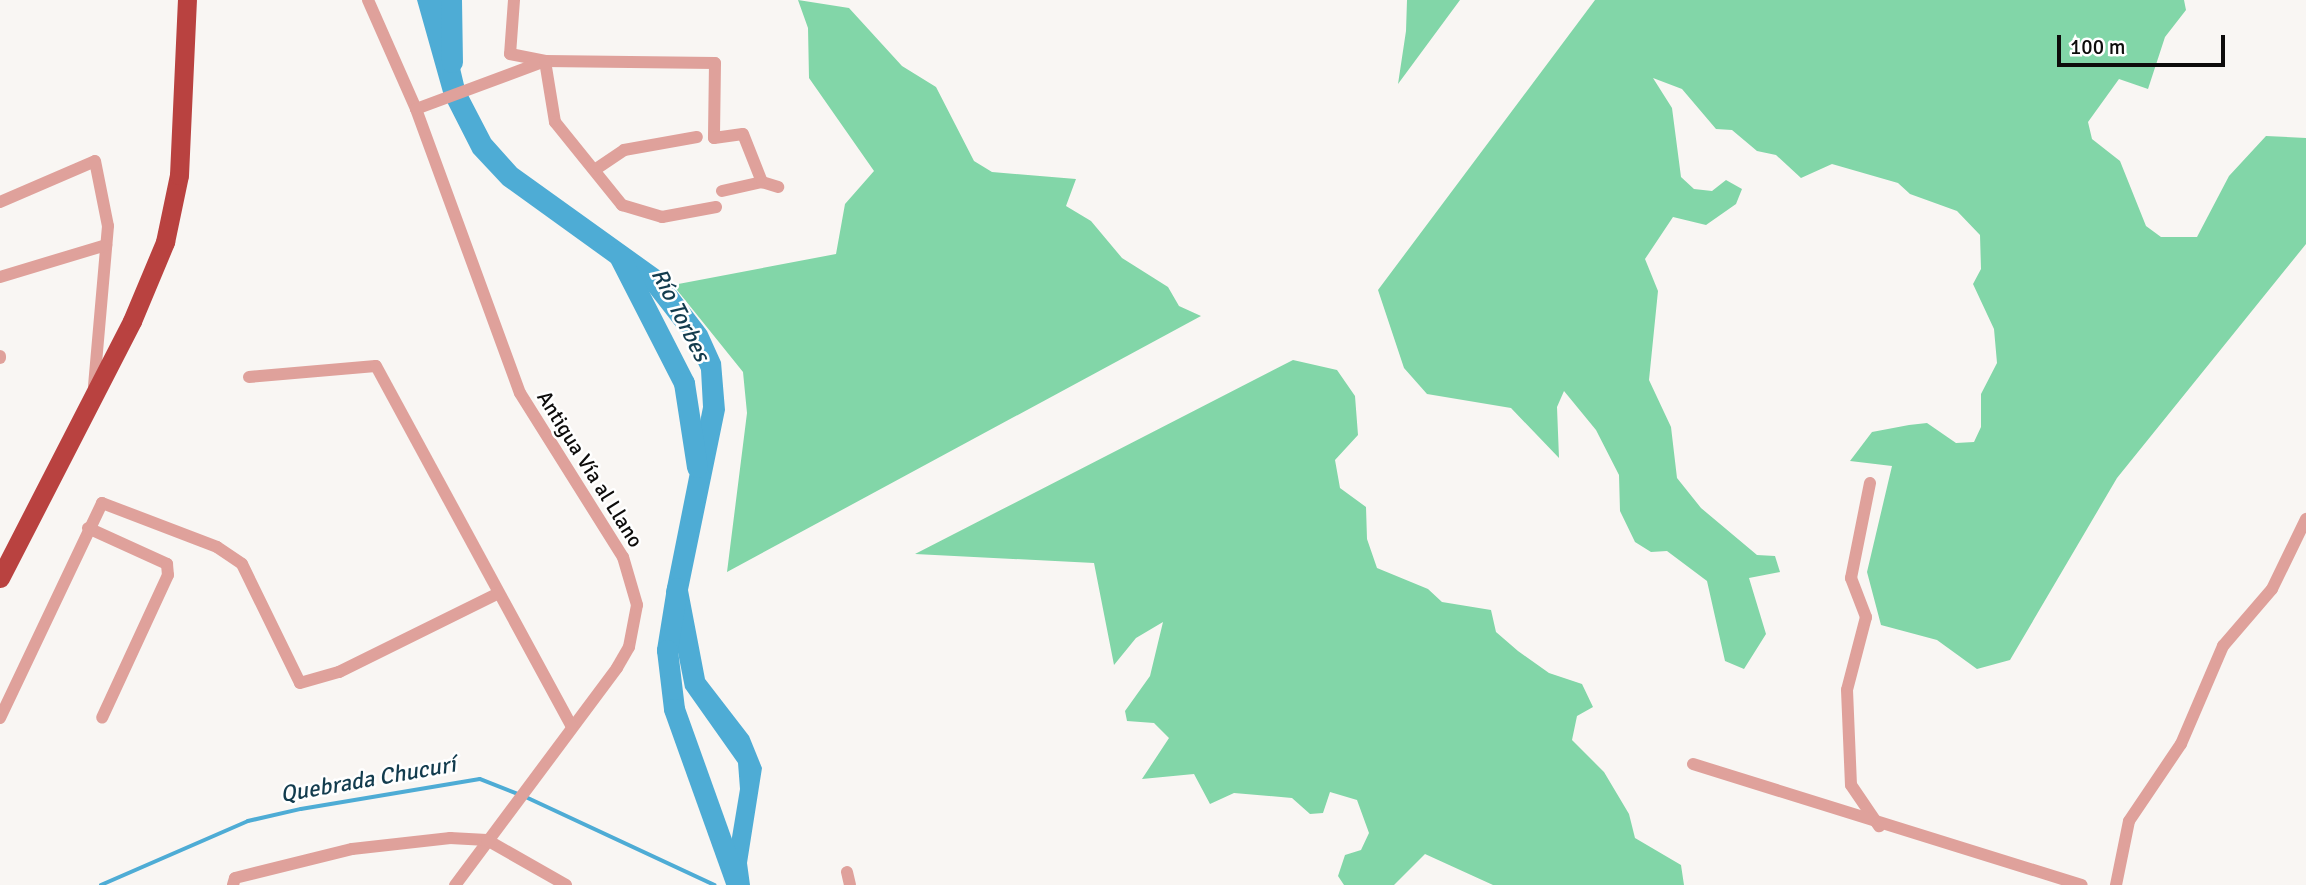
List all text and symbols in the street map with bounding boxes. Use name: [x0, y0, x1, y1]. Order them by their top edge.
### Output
scale bar: [2061, 21, 2229, 65]
text: 100 m: [2070, 34, 2125, 60]
water label: Río Torbes: [645, 264, 715, 366]
street label: Antigua Vía al Llano: [532, 386, 648, 552]
water label: Quebrada Chucurí: [278, 751, 458, 809]

